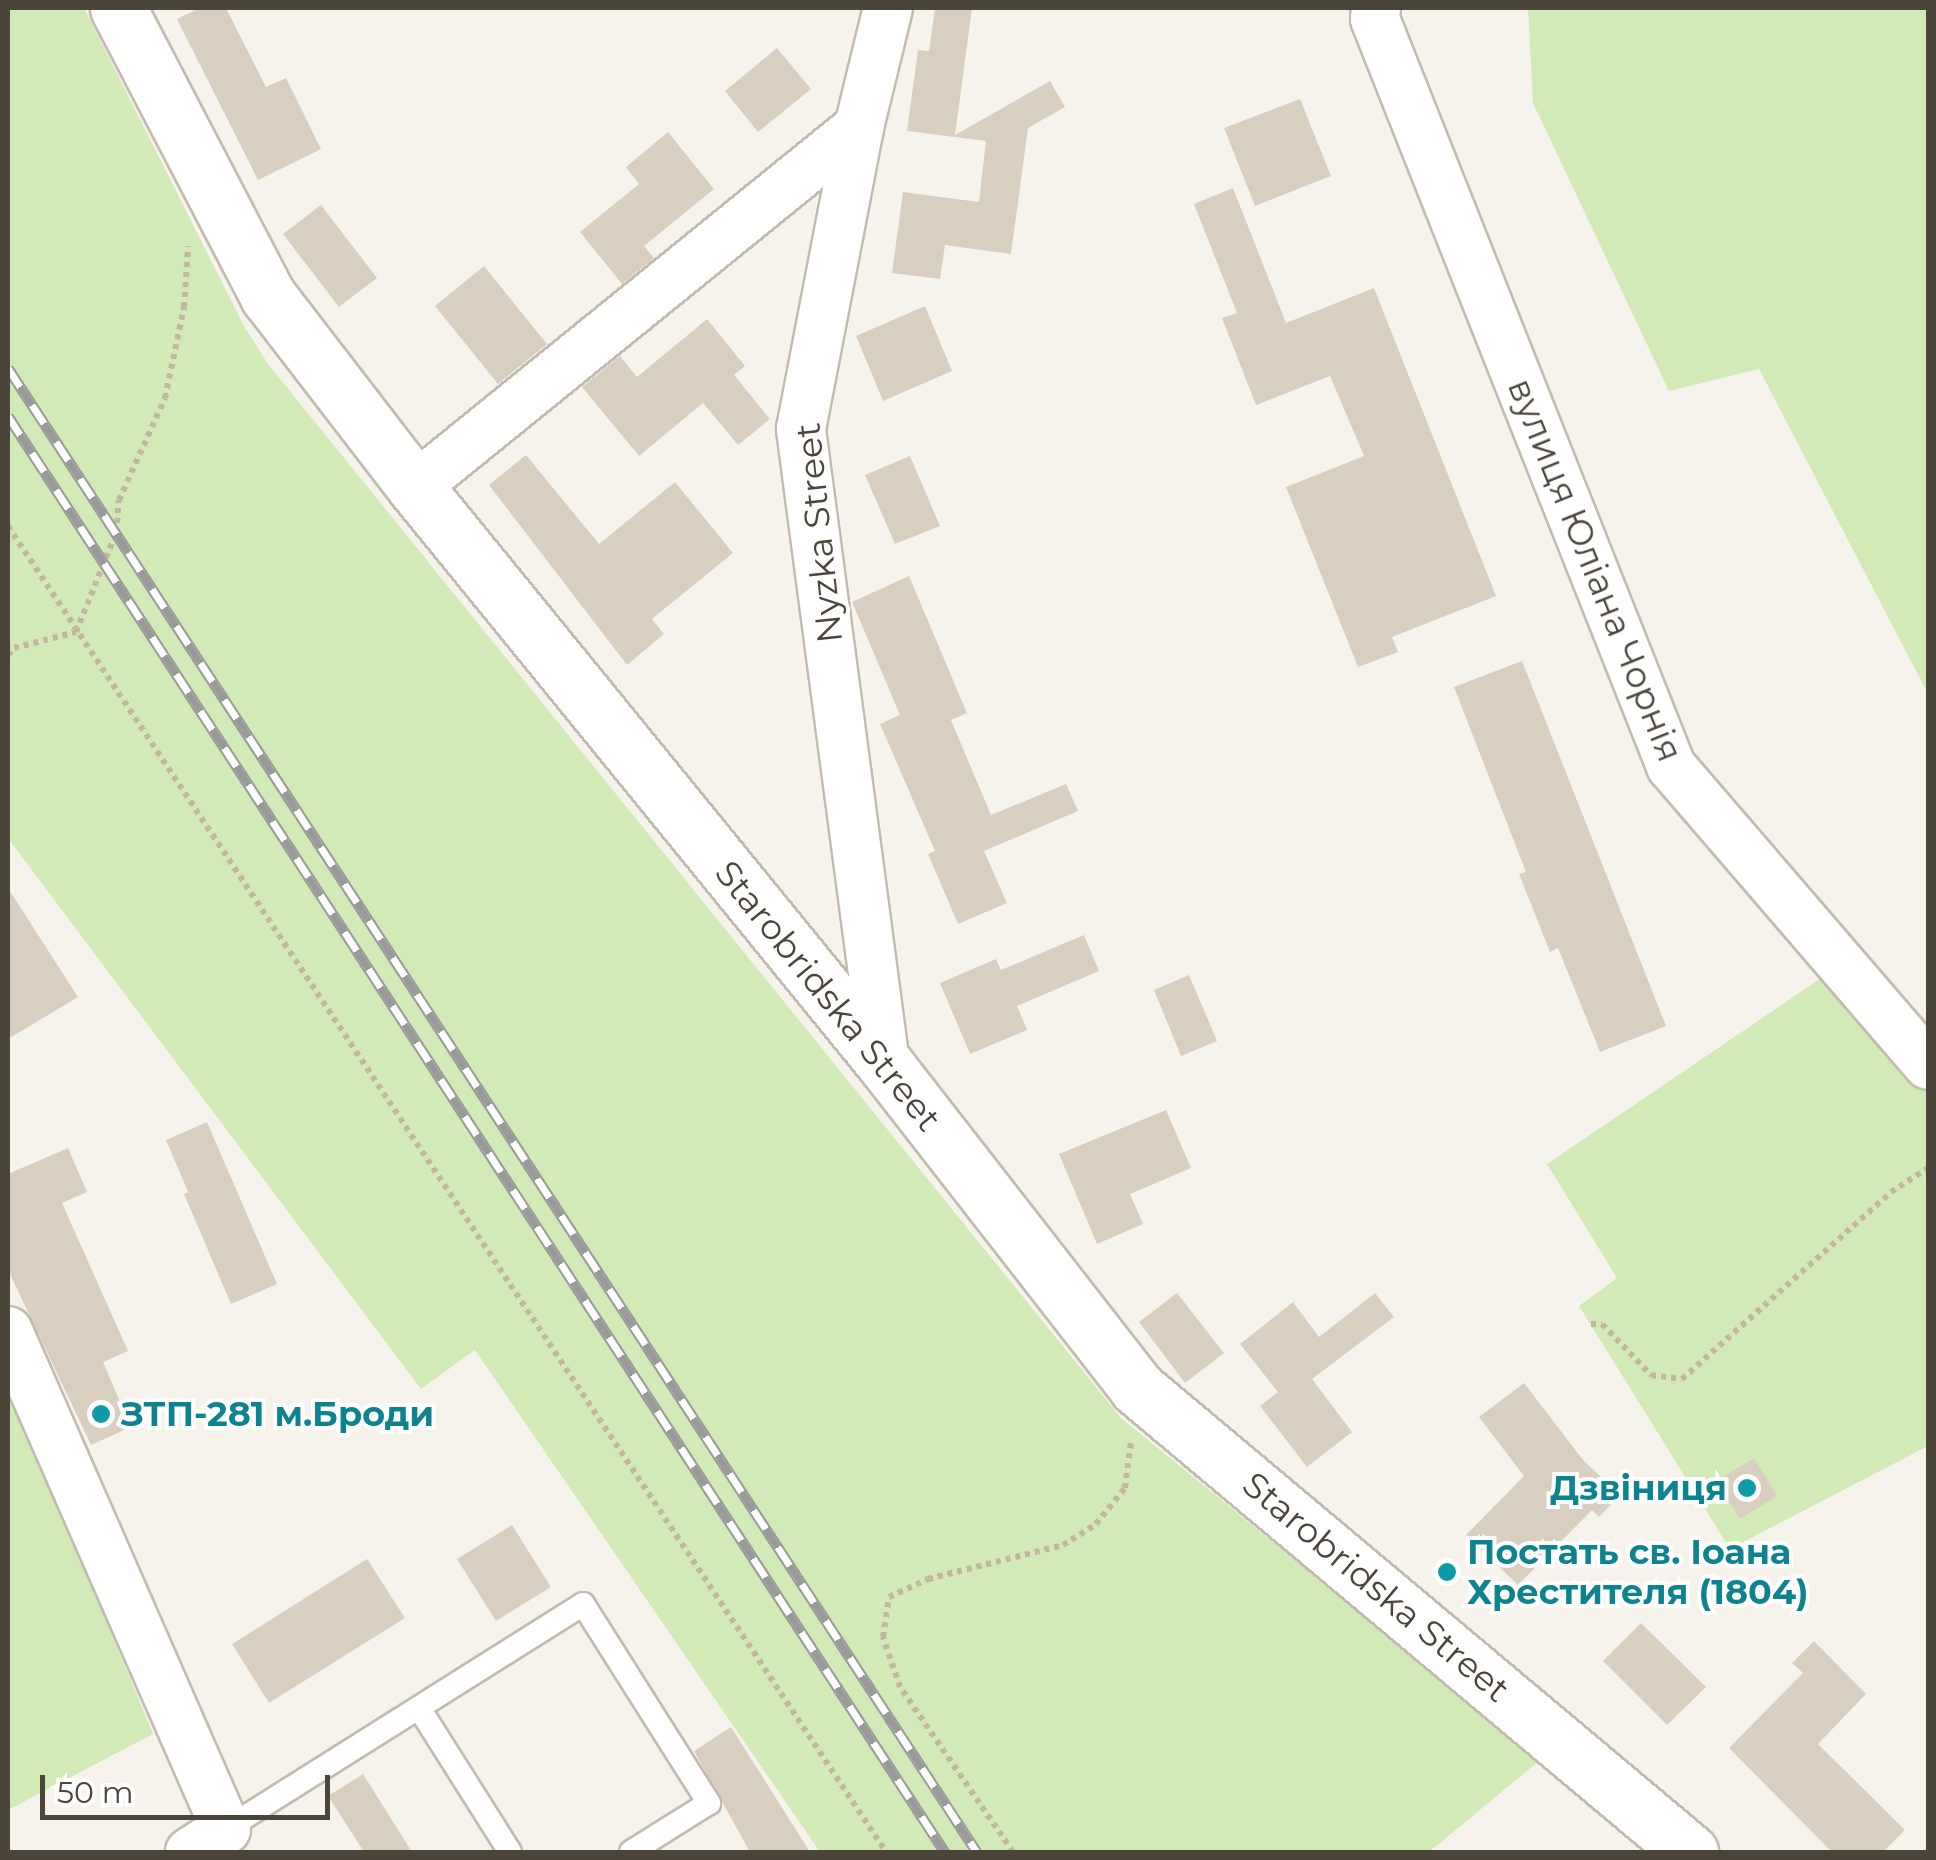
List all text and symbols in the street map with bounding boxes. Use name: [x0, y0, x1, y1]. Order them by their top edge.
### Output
street label: вулиця Юліана Чорнія: [1499, 372, 1691, 768]
street label: Nyzka Street: [787, 421, 851, 645]
street label: Starobridska Street: [706, 853, 950, 1139]
place label: ЗТП-281 м.Броди: [121, 1393, 434, 1435]
marker: ЗТП-281 м.Броди: [90, 1403, 112, 1425]
street label: Starobridska Street: [1234, 1463, 1518, 1711]
place label: Дзвіниця: [1550, 1467, 1727, 1509]
marker: Дзвіниця: [1736, 1477, 1758, 1499]
place label: Постать св. Іоана Хрестителя (1804): [1467, 1531, 1809, 1613]
marker: Постать св. Іоана Хрестителя (1804): [1436, 1561, 1458, 1583]
scale bar: [45, 1755, 335, 1817]
text: 50 m: [57, 1774, 134, 1811]

